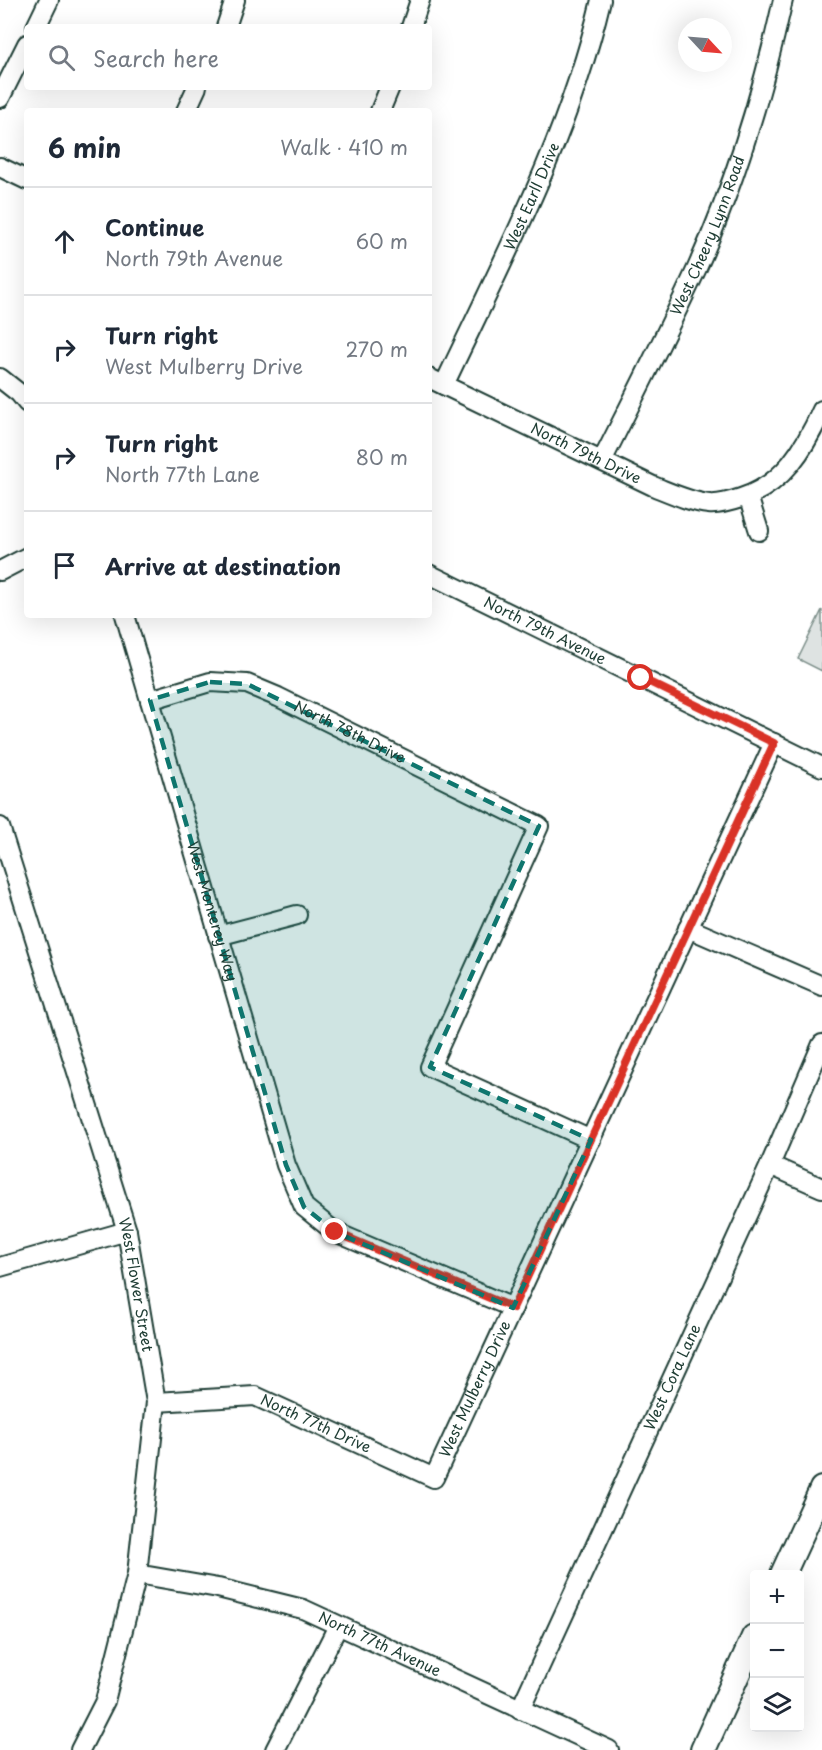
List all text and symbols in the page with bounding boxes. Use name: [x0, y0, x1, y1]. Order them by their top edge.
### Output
north arrow: [678, 18, 732, 72]
search box: [24, 24, 432, 90]
icon: search: [45, 41, 78, 74]
text: Search here: [93, 41, 219, 74]
text: 6 min: [48, 128, 121, 167]
text: Walk · 410 m: [280, 132, 408, 162]
street label: West Earll Drive: [497, 139, 564, 254]
street label: West Cheery Lynn Road: [663, 153, 750, 319]
text: Continue: [105, 210, 204, 243]
icon: ahead: [48, 225, 81, 258]
text: 60 m: [356, 226, 408, 256]
text: North 79th Avenue: [105, 243, 283, 273]
text: Turn right: [105, 318, 218, 351]
icon: right: [48, 333, 81, 366]
text: 270 m: [345, 334, 408, 364]
text: West Mulberry Drive: [105, 351, 303, 381]
street label: North 79th Drive: [527, 416, 646, 489]
text: Turn right: [105, 426, 218, 459]
icon: right: [48, 441, 81, 474]
text: 80 m: [356, 442, 408, 472]
text: North 77th Lane: [105, 459, 260, 489]
icon: arrive: [48, 549, 81, 582]
text: Arrive at destination: [105, 549, 341, 582]
street label: North 79th Avenue: [480, 590, 611, 669]
route start: [627, 664, 653, 690]
street label: North 78th Drive: [291, 694, 410, 768]
street label: West Monterey Way: [182, 838, 245, 984]
street label: West Flower Street: [113, 1214, 160, 1353]
route end: [321, 1218, 347, 1244]
street label: West Mulberry Drive: [432, 1316, 515, 1461]
street label: West Cora Lane: [637, 1320, 706, 1434]
street label: North 77th Drive: [257, 1387, 375, 1458]
map controls: [750, 1570, 804, 1732]
button: +: [750, 1570, 804, 1624]
street label: North 77th Avenue: [315, 1605, 445, 1681]
button: −: [750, 1624, 804, 1678]
button: layers: [750, 1678, 804, 1732]

